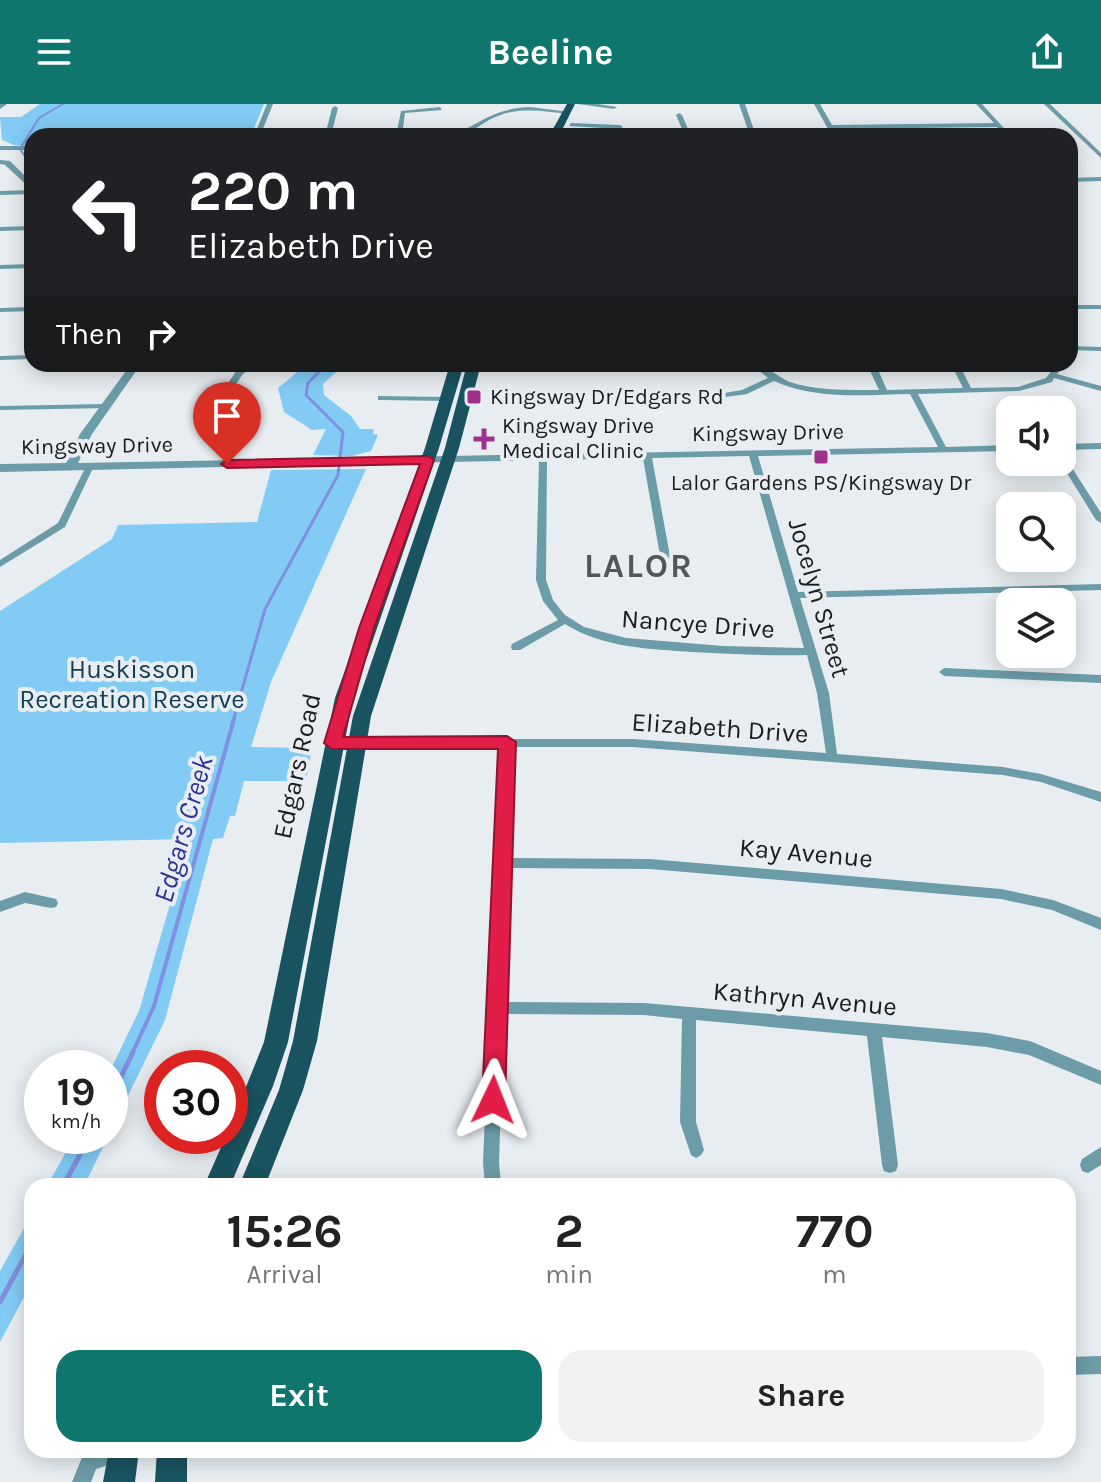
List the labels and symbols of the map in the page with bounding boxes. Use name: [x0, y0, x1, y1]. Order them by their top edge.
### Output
pin: [193, 382, 261, 464]
place label: Kingsway Dr/Edgars Rd: [490, 384, 724, 410]
marker: Kingsway Dr/Edgars Rd: [465, 388, 483, 406]
place label: Kingsway Drive Medical Clinic: [502, 413, 654, 464]
street label: Kingsway Drive: [692, 419, 844, 447]
marker: Kingsway Drive Medical Clinic: [473, 428, 495, 450]
street label: Kingsway Drive: [21, 432, 173, 460]
marker: Lalor Gardens PS/Kingsway Dr: [812, 448, 830, 466]
place label: Lalor Gardens PS/Kingsway Dr: [671, 470, 971, 496]
street label: Jocelyn Street: [781, 515, 857, 681]
district label: LALOR: [584, 546, 694, 586]
street label: Nancye Drive: [620, 603, 776, 645]
park label: Huskisson Recreation Reserve: [19, 654, 245, 715]
street label: Edgars Road: [266, 690, 328, 842]
street label: Elizabeth Drive: [630, 706, 810, 750]
water label: Edgars Creek: [146, 751, 220, 906]
street label: Kay Avenue: [738, 832, 874, 874]
street label: Kathryn Avenue: [712, 976, 898, 1022]
speed limit sign: 30: [144, 1050, 248, 1154]
position arrow: [451, 1058, 535, 1142]

